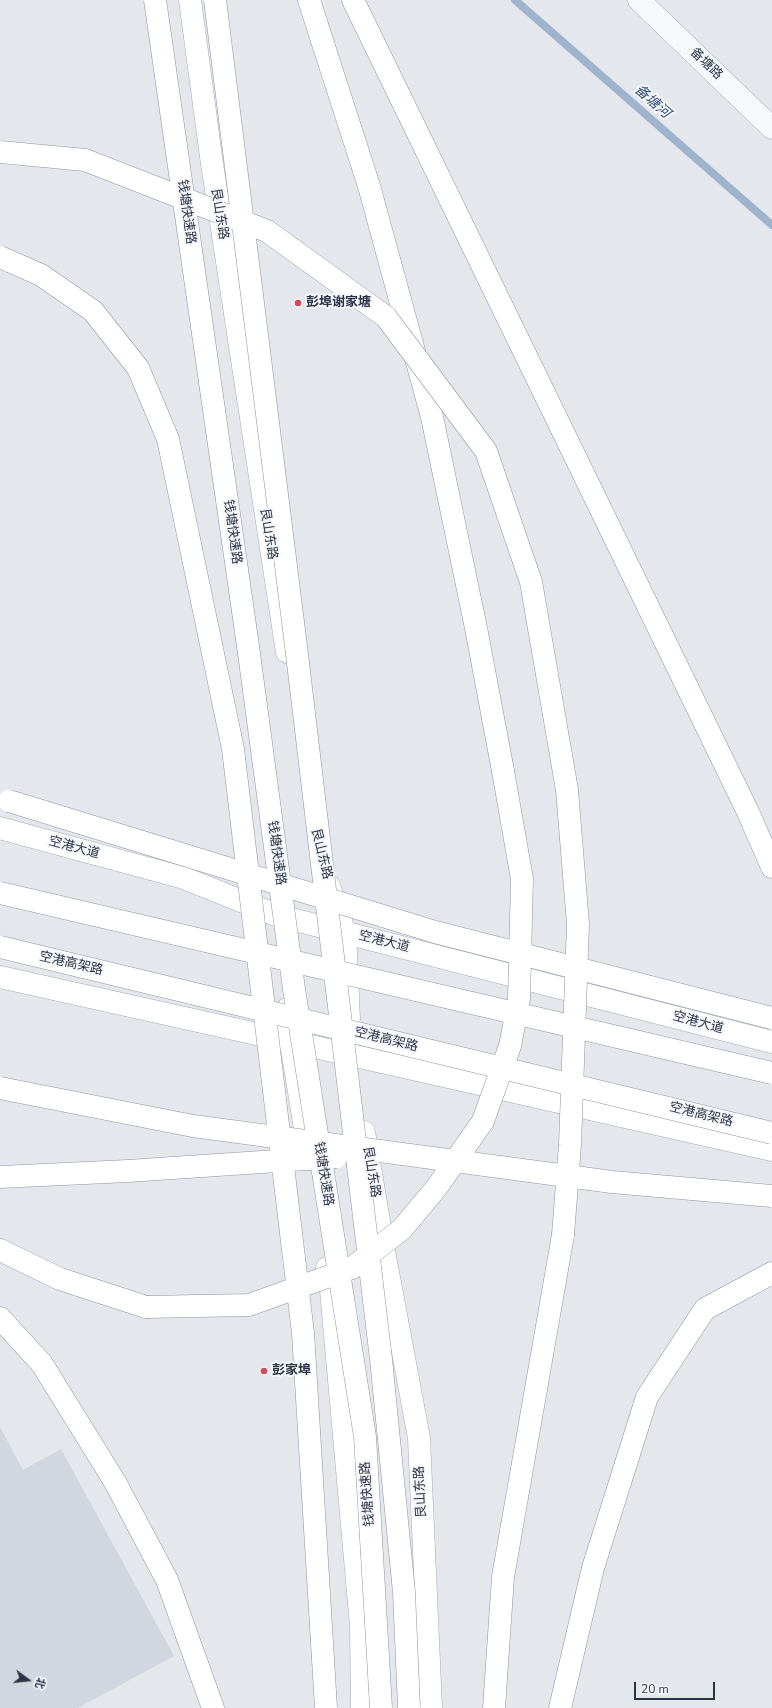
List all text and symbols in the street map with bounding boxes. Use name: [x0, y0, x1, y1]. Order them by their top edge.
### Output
street label: 备塘路: [687, 45, 725, 83]
water label: 备塘河: [631, 82, 673, 122]
street label: 钱塘快速路: [174, 179, 198, 245]
street label: 艮山东路: [207, 187, 231, 241]
place label: 彭埠谢家塘: [306, 295, 371, 311]
marker: 彭埠谢家塘: [293, 298, 303, 308]
street label: 钱塘快速路: [220, 499, 244, 565]
street label: 艮山东路: [256, 507, 280, 561]
street label: 钱塘快速路: [264, 820, 288, 886]
street label: 艮山东路: [307, 827, 335, 881]
street label: 空港大道: [47, 834, 101, 862]
street label: 空港大道: [357, 928, 411, 956]
street label: 空港高架路: [38, 949, 104, 979]
street label: 空港大道: [671, 1009, 725, 1037]
street label: 空港高架路: [353, 1025, 419, 1055]
street label: 空港高架路: [668, 1100, 734, 1130]
street label: 钱塘快速路: [310, 1141, 336, 1207]
street label: 艮山东路: [359, 1145, 383, 1199]
place label: 彭家埠: [272, 1363, 311, 1379]
marker: 彭家埠: [259, 1366, 269, 1376]
street label: 钱塘快速路: [358, 1461, 378, 1527]
street label: 艮山东路: [412, 1466, 430, 1518]
north arrow: [8, 1660, 48, 1700]
scale bar: [636, 1674, 717, 1700]
text: 北: [31, 1676, 49, 1690]
text: 20 m: [641, 1681, 669, 1697]

